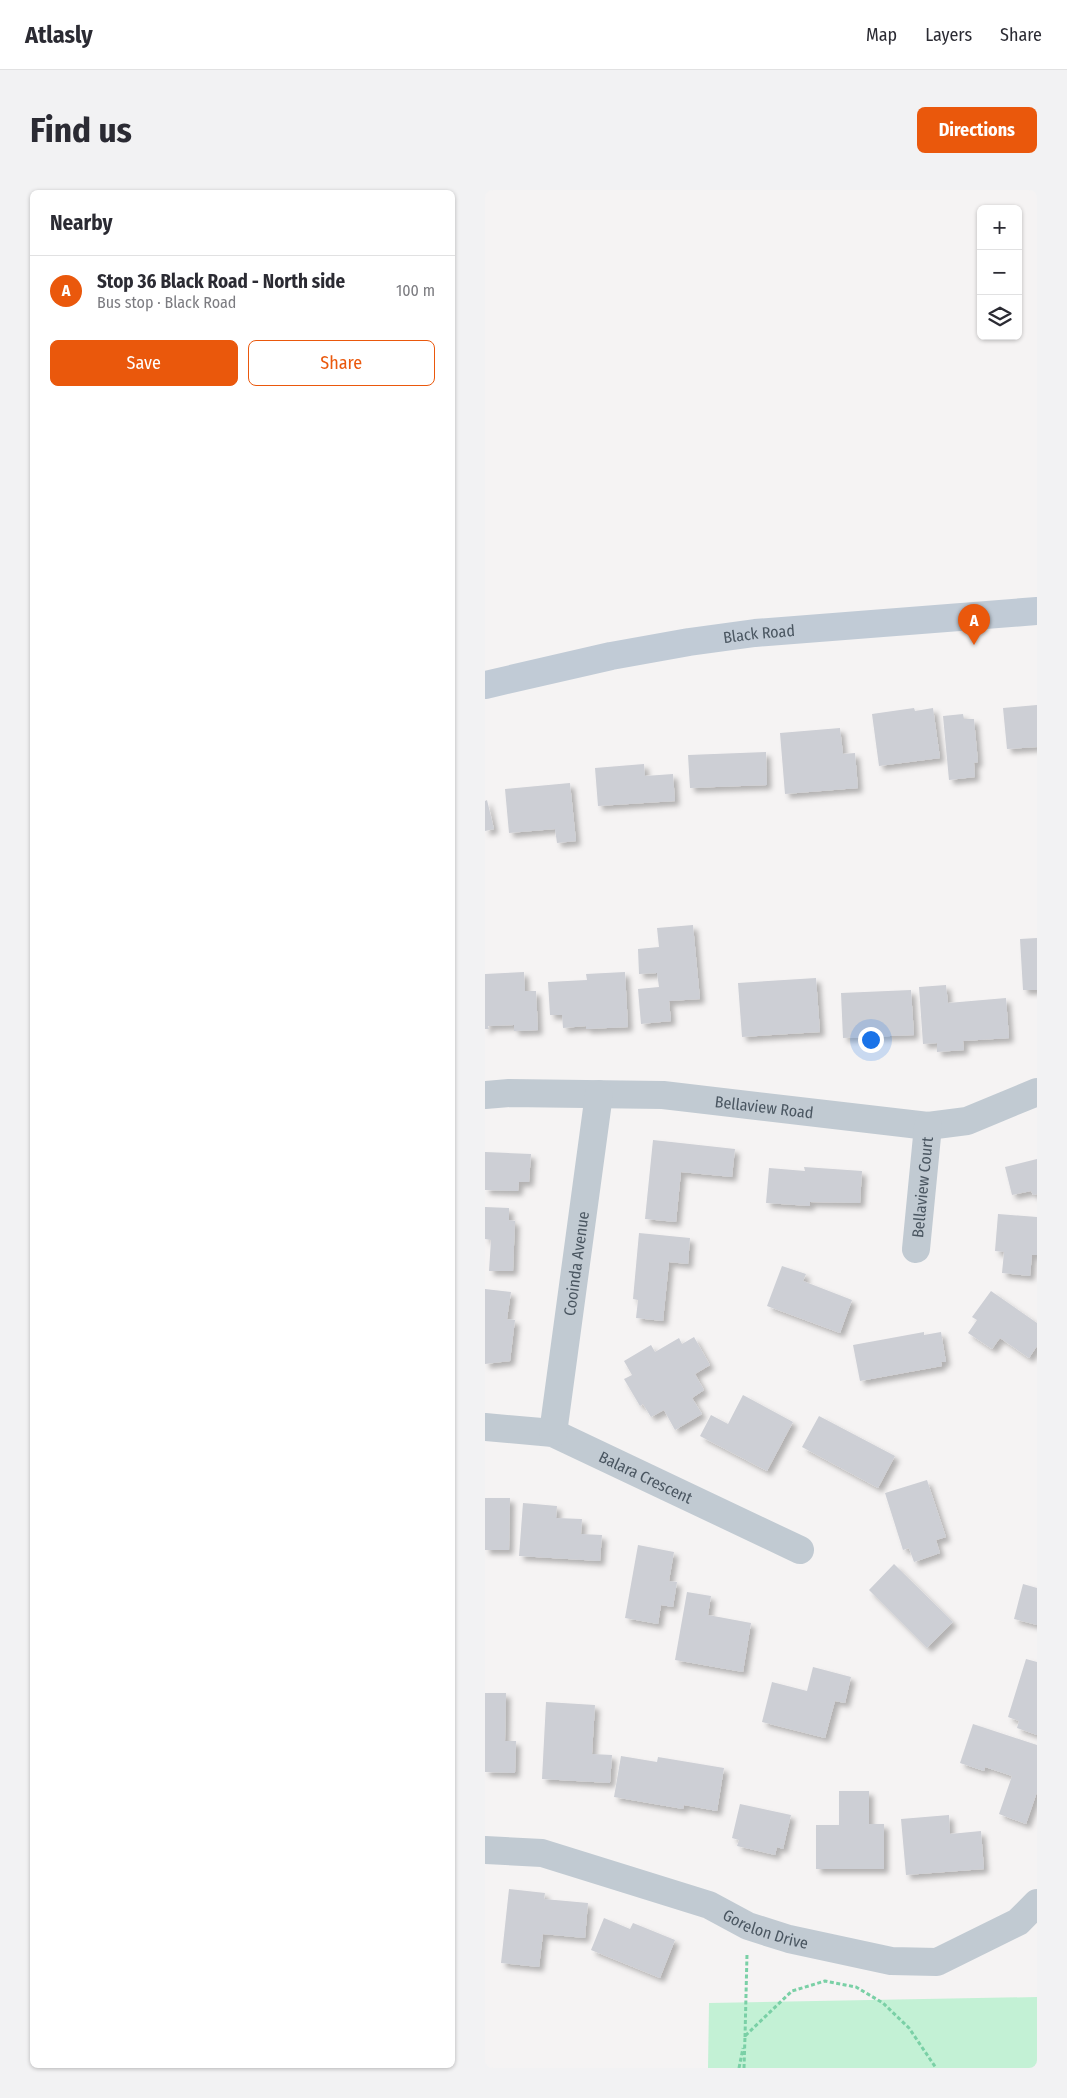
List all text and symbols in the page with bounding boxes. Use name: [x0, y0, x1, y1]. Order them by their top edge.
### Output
text: Atlasly: [25, 21, 93, 49]
text: Map: [866, 24, 897, 46]
text: Layers: [925, 24, 972, 46]
text: Share: [1000, 24, 1042, 46]
button: Directions: [917, 107, 1037, 153]
text: Find us: [30, 109, 132, 151]
map controls: [977, 205, 1022, 340]
button: +: [977, 205, 1022, 250]
text: Nearby: [50, 210, 112, 236]
button: −: [977, 250, 1022, 295]
text: Stop 36 Black Road - North side: [97, 270, 345, 293]
text: A: [62, 281, 70, 300]
text: 100 m: [396, 281, 435, 300]
text: Bus stop · Black Road: [97, 293, 236, 312]
button: layers: [977, 295, 1022, 340]
button: Save: [50, 340, 238, 386]
button: Share: [248, 340, 435, 386]
pin: A: [958, 604, 990, 645]
street label: Black Road: [722, 620, 795, 647]
your location: [858, 1027, 884, 1053]
street label: Bellaview Road: [714, 1092, 815, 1122]
street label: Bellaview Court: [908, 1135, 936, 1239]
street label: Cooinda Avenue: [559, 1210, 593, 1317]
street label: Balara Crescent: [596, 1447, 696, 1508]
street label: Gorelon Drive: [720, 1905, 810, 1952]

